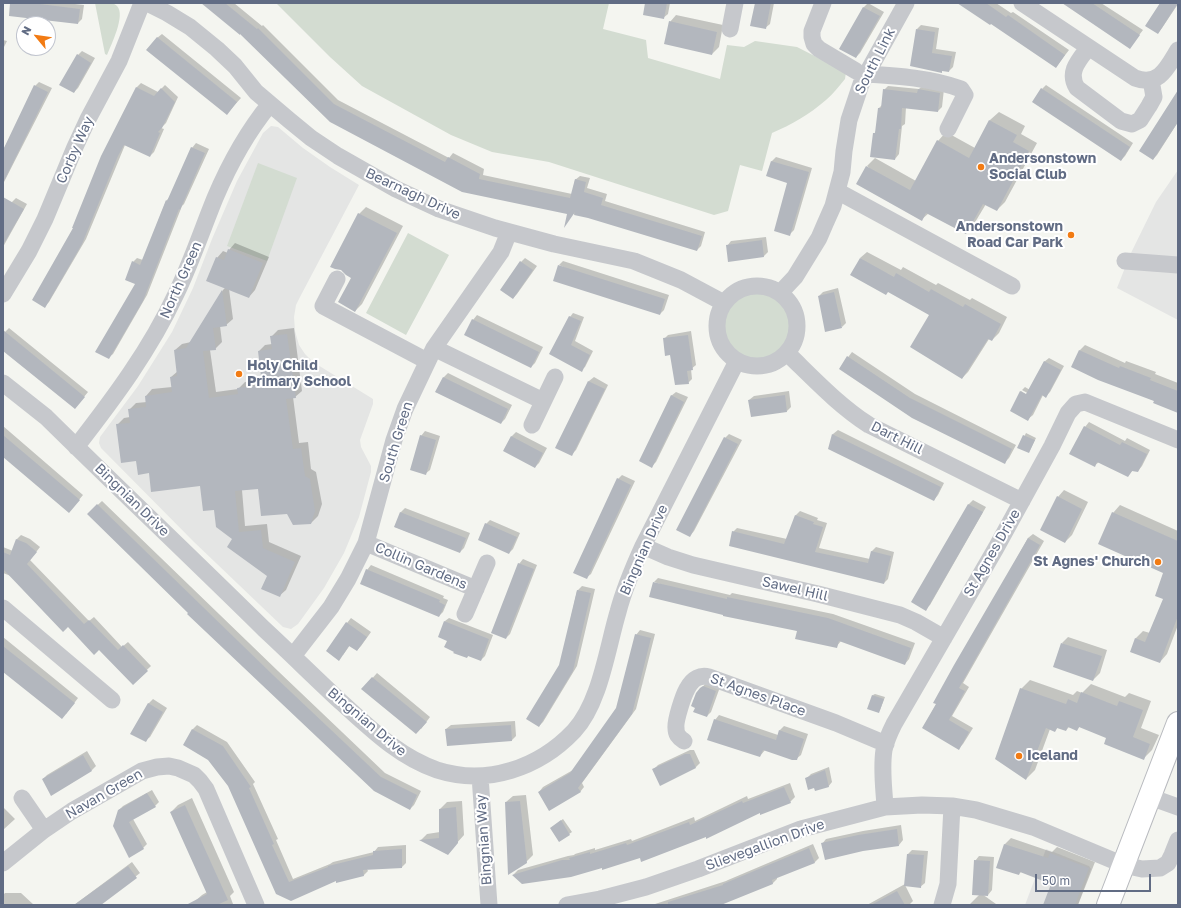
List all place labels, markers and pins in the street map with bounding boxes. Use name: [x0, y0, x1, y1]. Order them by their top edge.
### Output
place label: Andersonstown Social Club: [989, 151, 1096, 184]
marker: Andersonstown Social Club: [976, 162, 986, 172]
place label: Andersonstown Road Car Park: [956, 219, 1063, 252]
marker: Andersonstown Road Car Park: [1066, 230, 1076, 240]
place label: Holy Child Primary School: [247, 358, 351, 390]
marker: Holy Child Primary School: [234, 369, 244, 379]
place label: St Agnes' Church: [1033, 554, 1150, 570]
marker: St Agnes' Church: [1153, 557, 1163, 567]
place label: Iceland: [1027, 748, 1078, 764]
marker: Iceland: [1014, 751, 1024, 761]

